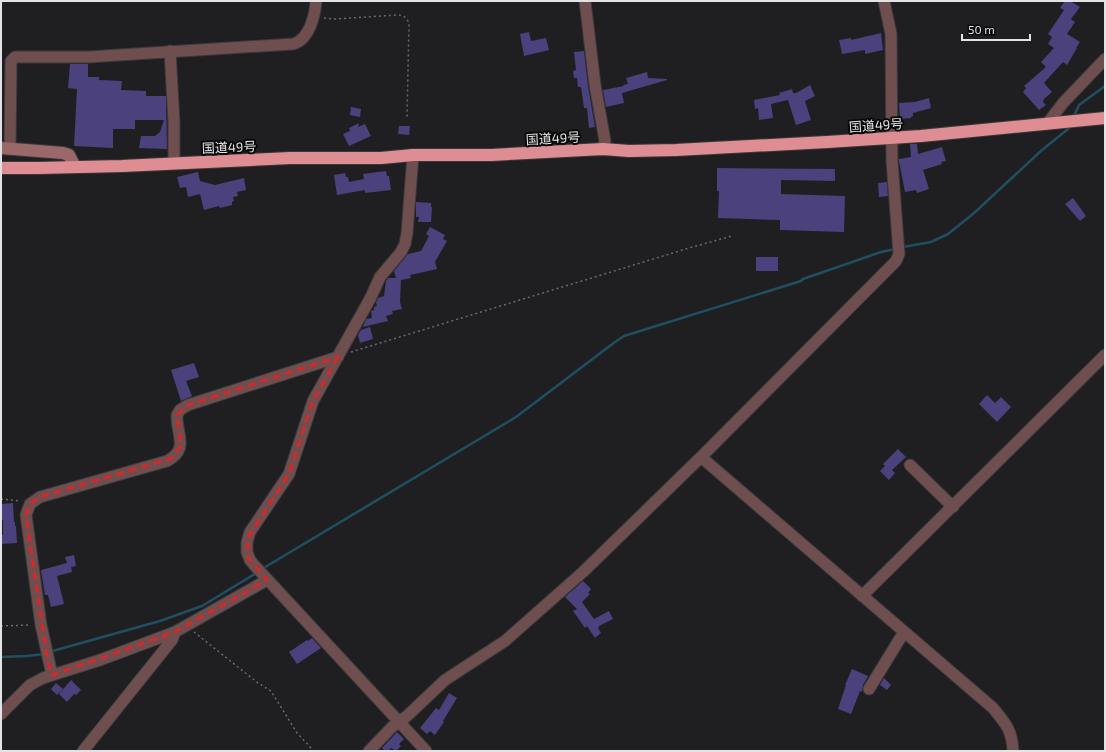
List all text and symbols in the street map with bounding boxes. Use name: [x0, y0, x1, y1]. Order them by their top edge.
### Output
scale bar: [962, 16, 1030, 42]
text: 50 m: [968, 22, 995, 36]
street label: 国道49号: [848, 115, 904, 135]
street label: 国道49号: [525, 129, 581, 147]
street label: 国道49号: [202, 138, 256, 156]

